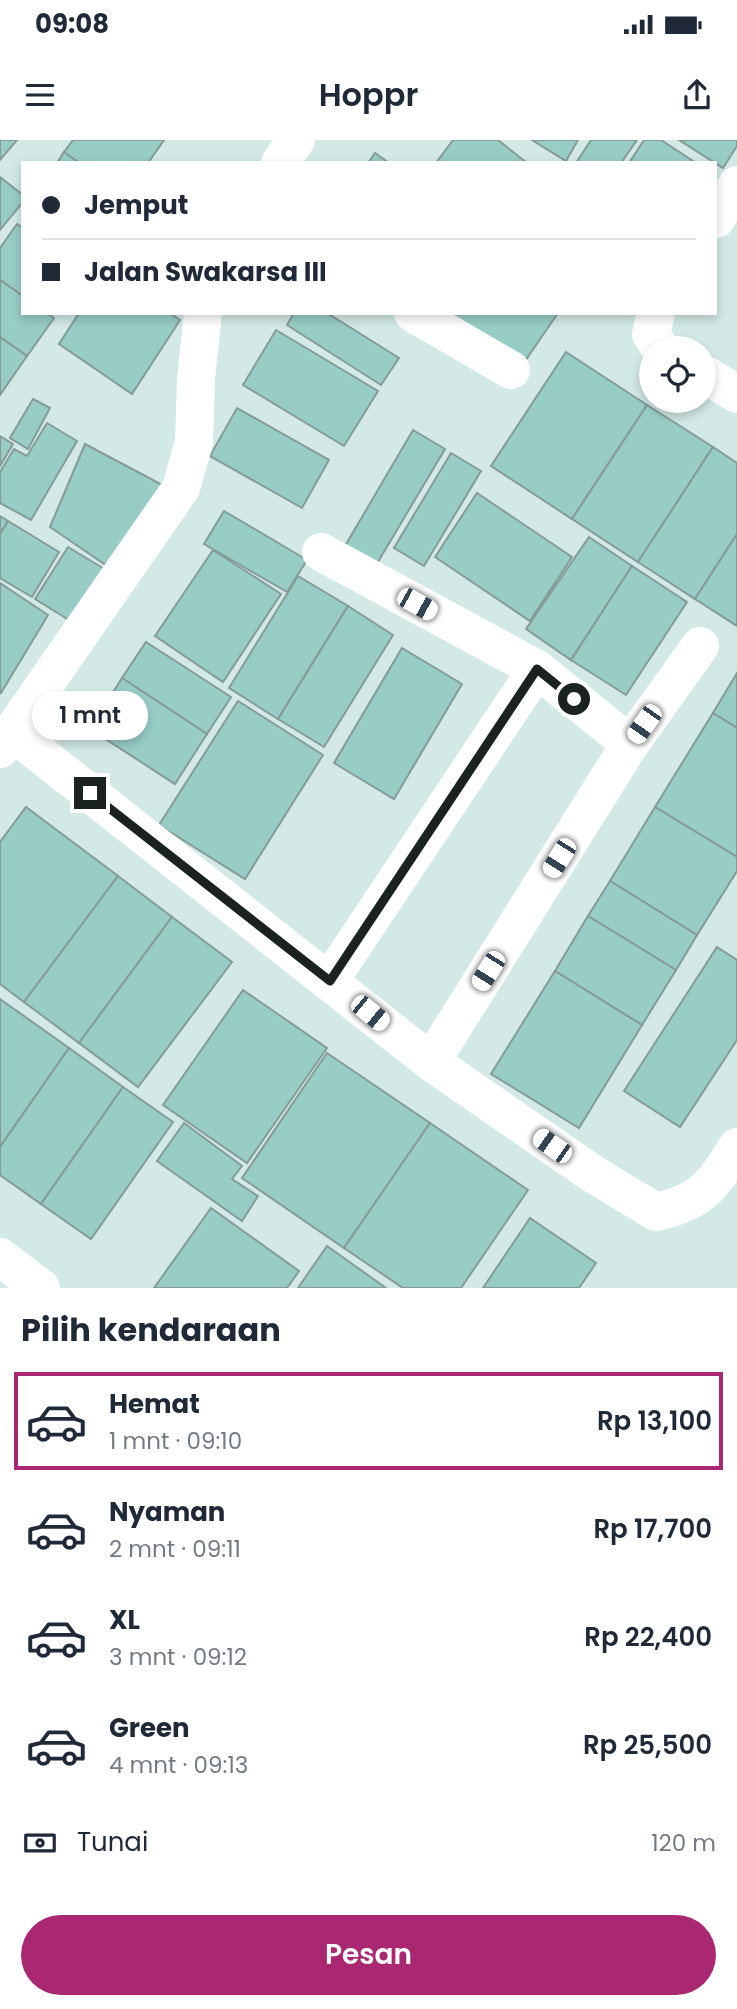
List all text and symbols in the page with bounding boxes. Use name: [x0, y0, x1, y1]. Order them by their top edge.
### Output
text: 09:08: [35, 6, 109, 42]
text: Hoppr: [319, 72, 418, 117]
icon: menu: [21, 76, 59, 114]
icon: share: [678, 76, 716, 114]
text: Jemput: [84, 187, 188, 223]
text: Jalan Swakarsa III: [84, 254, 327, 290]
map controls: [639, 336, 716, 413]
button: locate: [639, 336, 716, 413]
car: [394, 585, 441, 623]
route start: [558, 683, 590, 715]
callout: 1 mnt: [32, 692, 148, 740]
text: 1 mnt: [59, 699, 121, 731]
car: [624, 701, 665, 747]
route end: [74, 777, 106, 809]
car: [539, 835, 580, 881]
car: [468, 948, 509, 994]
car: [348, 992, 393, 1034]
car: [529, 1125, 576, 1167]
text: Pilih kendaraan: [21, 1307, 281, 1352]
text: Hemat: [109, 1386, 200, 1422]
icon: car: [25, 1390, 88, 1453]
text: Rp 13,100: [597, 1403, 712, 1439]
text: 1 mnt · 09:10: [109, 1425, 242, 1457]
text: Nyaman: [109, 1494, 225, 1530]
icon: car: [25, 1498, 88, 1561]
text: Rp 17,700: [593, 1511, 712, 1547]
text: 2 mnt · 09:11: [109, 1533, 241, 1565]
text: XL: [109, 1602, 140, 1638]
icon: car: [25, 1606, 88, 1669]
text: Rp 22,400: [584, 1619, 712, 1655]
text: 3 mnt · 09:12: [109, 1641, 247, 1673]
text: Green: [109, 1710, 190, 1746]
icon: car: [25, 1714, 88, 1777]
text: Rp 25,500: [583, 1727, 712, 1763]
text: 4 mnt · 09:13: [109, 1749, 248, 1781]
icon: cash: [21, 1824, 59, 1862]
text: Tunai: [77, 1824, 148, 1860]
text: 120 m: [651, 1827, 716, 1859]
button: Pesan: [21, 1915, 716, 1995]

